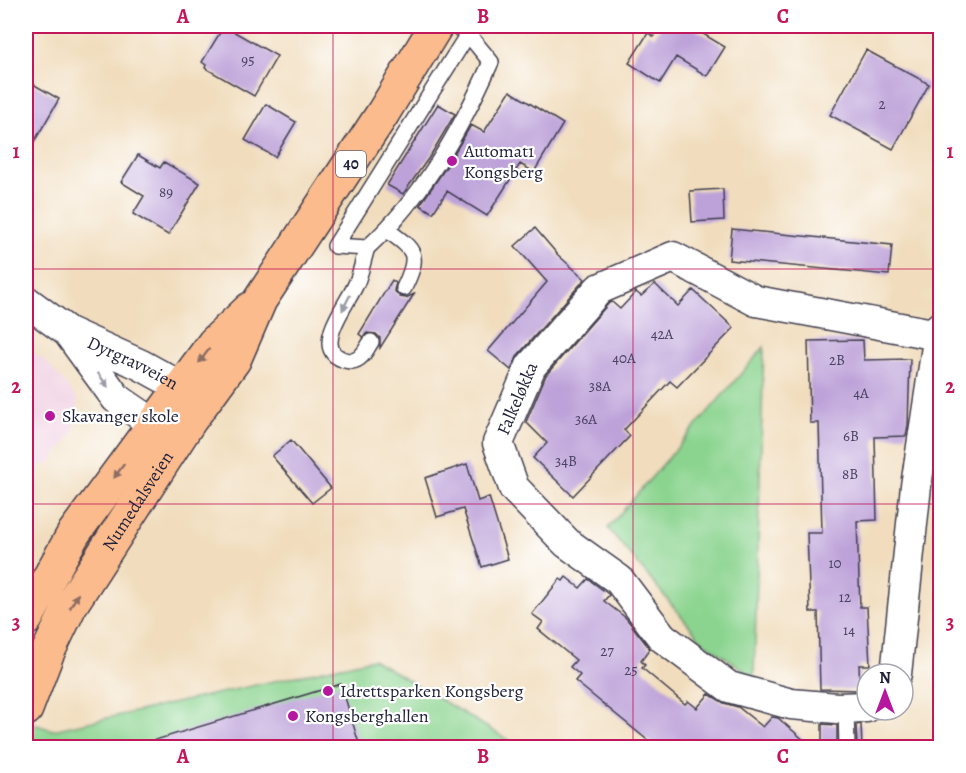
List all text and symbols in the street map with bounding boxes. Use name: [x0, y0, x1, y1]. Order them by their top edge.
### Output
text: A: [176, 3, 190, 30]
text: B: [477, 3, 489, 30]
text: C: [777, 3, 789, 30]
house number: 95: [241, 50, 255, 70]
house number: 2: [878, 94, 886, 114]
text: 1: [12, 138, 20, 165]
text: 1: [946, 138, 954, 165]
place label: Automat1 Kongsberg: [463, 139, 543, 184]
road number: 40: [336, 151, 366, 177]
marker: Automat1 Kongsberg: [445, 154, 459, 168]
house number: 89: [159, 182, 173, 202]
one-way arrow: [341, 295, 351, 312]
house number: 42A: [651, 324, 674, 344]
street label: Dyrgravveien: [84, 330, 183, 395]
one-way arrow: [198, 348, 211, 364]
house number: 40A: [612, 348, 636, 368]
house number: 2B: [829, 350, 845, 370]
street label: Falkeløkka: [491, 358, 544, 439]
one-way arrow: [96, 372, 108, 387]
text: 2: [11, 373, 21, 400]
text: 2: [945, 373, 955, 400]
house number: 38A: [589, 376, 611, 396]
house number: 4A: [853, 383, 869, 403]
place label: Skavanger skole: [62, 404, 179, 428]
marker: Skavanger skole: [43, 409, 57, 423]
house number: 36A: [575, 409, 597, 429]
house number: 6B: [843, 426, 859, 446]
street label: Numedalsveien: [97, 446, 179, 556]
house number: 34B: [555, 451, 577, 471]
one-way arrow: [113, 462, 125, 478]
house number: 8B: [842, 464, 858, 484]
house number: 10: [828, 553, 842, 573]
house number: 12: [839, 587, 851, 607]
one-way arrow: [68, 593, 78, 610]
text: 3: [12, 609, 20, 636]
text: 3: [946, 609, 954, 636]
house number: 14: [843, 620, 855, 640]
house number: 27: [600, 641, 614, 661]
house number: 25: [624, 660, 638, 680]
north arrow: [855, 662, 915, 722]
text: N: [879, 667, 891, 689]
place label: Idrettsparken Kongsberg: [340, 679, 524, 703]
marker: Idrettsparken Kongsberg: [321, 684, 335, 698]
place label: Kongsberghallen: [305, 704, 429, 728]
marker: Kongsberghallen: [286, 709, 300, 723]
text: A: [176, 743, 190, 770]
text: B: [477, 743, 489, 770]
text: C: [777, 743, 789, 770]

